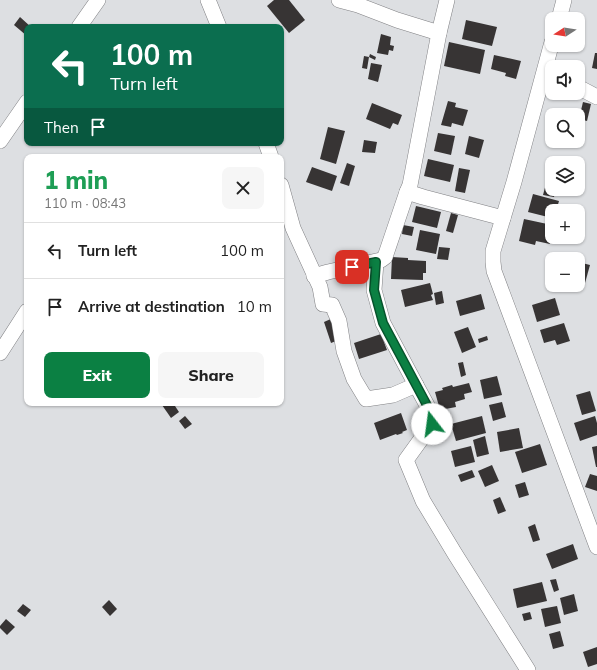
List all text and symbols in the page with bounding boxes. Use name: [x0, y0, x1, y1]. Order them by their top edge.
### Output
north arrow: [545, 12, 585, 52]
map controls: [545, 12, 585, 292]
text: 100 m: [110, 37, 193, 72]
icon: left: [44, 40, 96, 92]
button: sound: [545, 60, 585, 100]
text: Turn left: [110, 72, 178, 95]
button: search: [545, 108, 585, 148]
icon: arrive: [87, 116, 109, 138]
text: Then: [44, 118, 79, 137]
button: layers: [545, 156, 585, 196]
text: 1 min: [44, 165, 108, 195]
button: close: [222, 167, 264, 209]
text: 110 m · 08:43: [44, 195, 126, 211]
button: +: [545, 204, 585, 244]
icon: left: [44, 240, 66, 262]
text: Turn left: [78, 241, 137, 260]
text: 100 m: [220, 241, 264, 260]
pin: [335, 250, 369, 284]
button: −: [545, 252, 585, 292]
icon: arrive: [341, 256, 363, 278]
icon: arrive: [44, 296, 66, 318]
text: Arrive at destination: [78, 297, 225, 316]
text: 10 m: [237, 297, 272, 316]
button: Exit: [44, 352, 150, 398]
button: Share: [158, 352, 264, 398]
position arrow: [411, 403, 453, 445]

